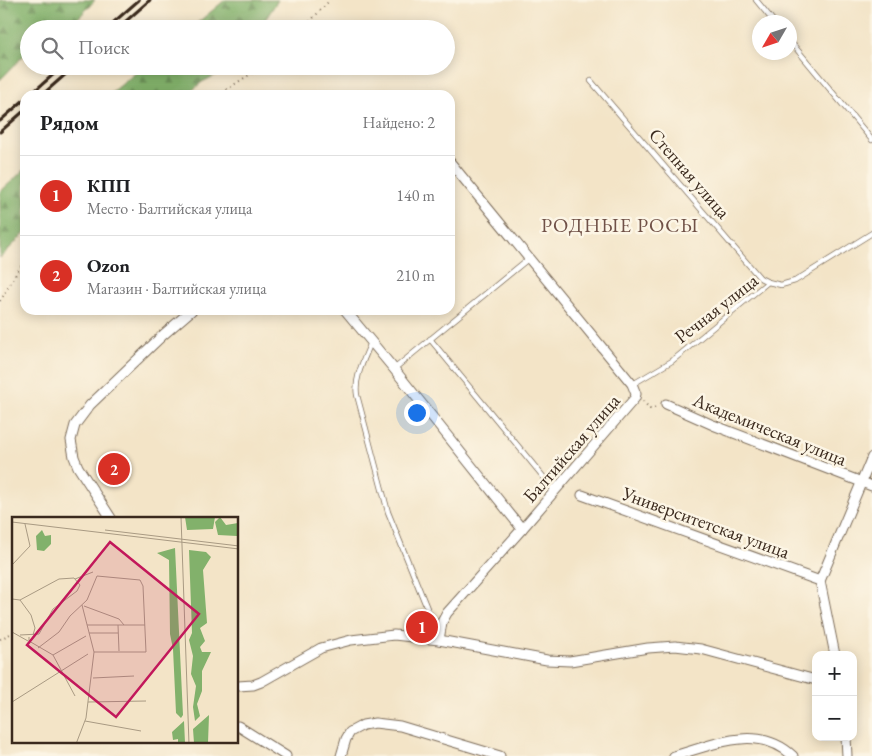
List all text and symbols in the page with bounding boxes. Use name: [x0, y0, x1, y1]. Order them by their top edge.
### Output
north arrow: [752, 15, 797, 60]
search box: [20, 20, 455, 75]
icon: search: [38, 34, 66, 62]
text: Поиск: [78, 35, 130, 60]
text: Рядом: [40, 109, 99, 136]
text: Найдено: 2: [363, 112, 435, 133]
street label: Степная улица: [643, 123, 736, 224]
text: КПП: [87, 173, 130, 198]
text: 1: [52, 185, 60, 206]
text: 140 m: [396, 185, 435, 206]
text: Место · Балтийская улица: [87, 198, 252, 219]
district label: РОДНЫЕ РОСЫ: [541, 212, 699, 238]
text: Ozon: [87, 253, 130, 278]
text: 2: [52, 265, 60, 286]
text: 210 m: [396, 265, 435, 286]
street label: Речная улица: [669, 268, 764, 349]
text: Магазин · Балтийская улица: [87, 278, 267, 299]
street label: Академическая улица: [688, 387, 851, 472]
street label: Балтийская улица: [517, 388, 626, 508]
your location: [404, 400, 430, 426]
pin: 2: [98, 450, 130, 488]
street label: Университетская улица: [618, 480, 793, 565]
inset map: [12, 517, 239, 744]
pin: 1: [406, 608, 438, 646]
map controls: [812, 651, 857, 741]
button: +: [812, 651, 857, 696]
button: −: [812, 696, 857, 741]

